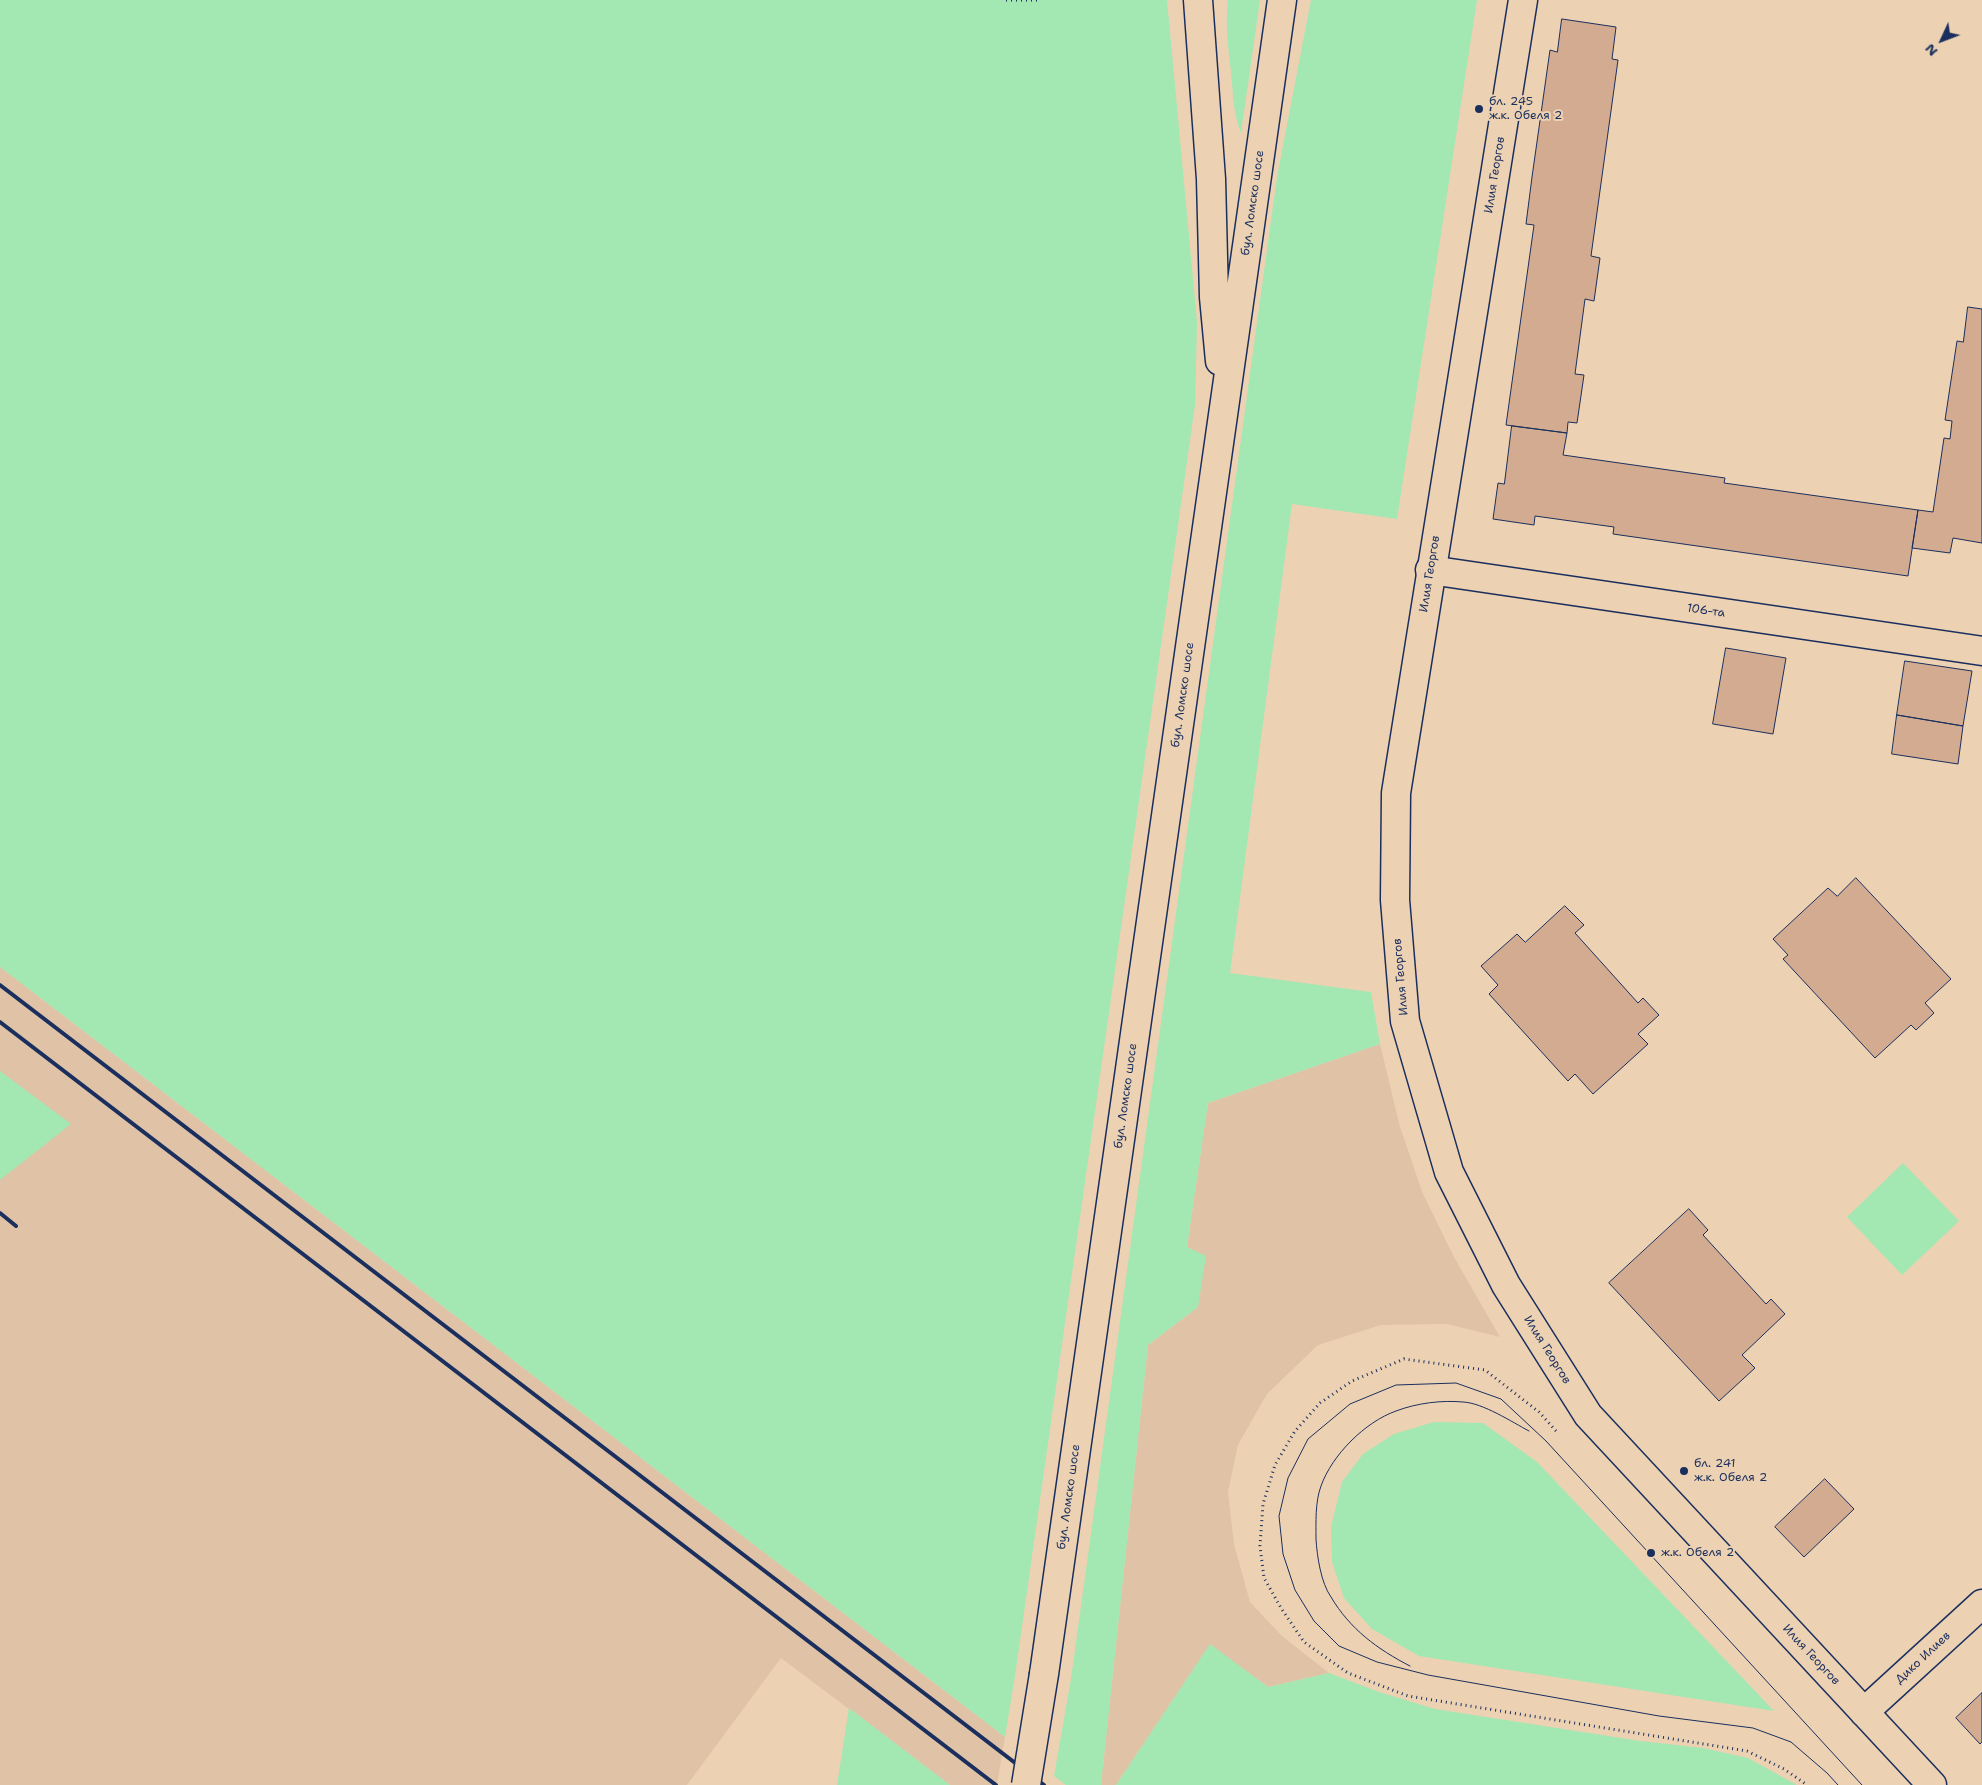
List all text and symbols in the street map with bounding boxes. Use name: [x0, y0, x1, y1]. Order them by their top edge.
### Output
north arrow: [1917, 15, 1967, 65]
text: N: [1921, 40, 1941, 60]
place label: бл. 245 ж.к. Обеля 2: [1489, 95, 1562, 123]
marker: бл. 245 ж.к. Обеля 2: [1473, 103, 1485, 115]
street label: Илия Георгов: [1482, 136, 1508, 214]
street label: бул. Ломско шосе: [1238, 149, 1268, 257]
street label: Илия Георгов: [1417, 535, 1443, 613]
street label: 106-та: [1686, 601, 1726, 621]
street label: бул. Ломско шосе: [1168, 641, 1198, 749]
street label: Илия Георгов: [1390, 938, 1412, 1016]
street label: бул. Ломско шосе: [1111, 1042, 1141, 1150]
street label: Илия Георгов: [1520, 1313, 1574, 1387]
street label: бул. Ломско шосе: [1054, 1443, 1084, 1551]
place label: бл. 241 ж.к. Обеля 2: [1694, 1457, 1767, 1485]
marker: бл. 241 ж.к. Обеля 2: [1678, 1465, 1690, 1477]
place label: ж.к. Обеля 2: [1661, 1546, 1734, 1560]
marker: ж.к. Обеля 2: [1645, 1547, 1657, 1559]
street label: Илия Георгов: [1779, 1622, 1843, 1688]
street label: Дико Илиев: [1892, 1629, 1954, 1687]

